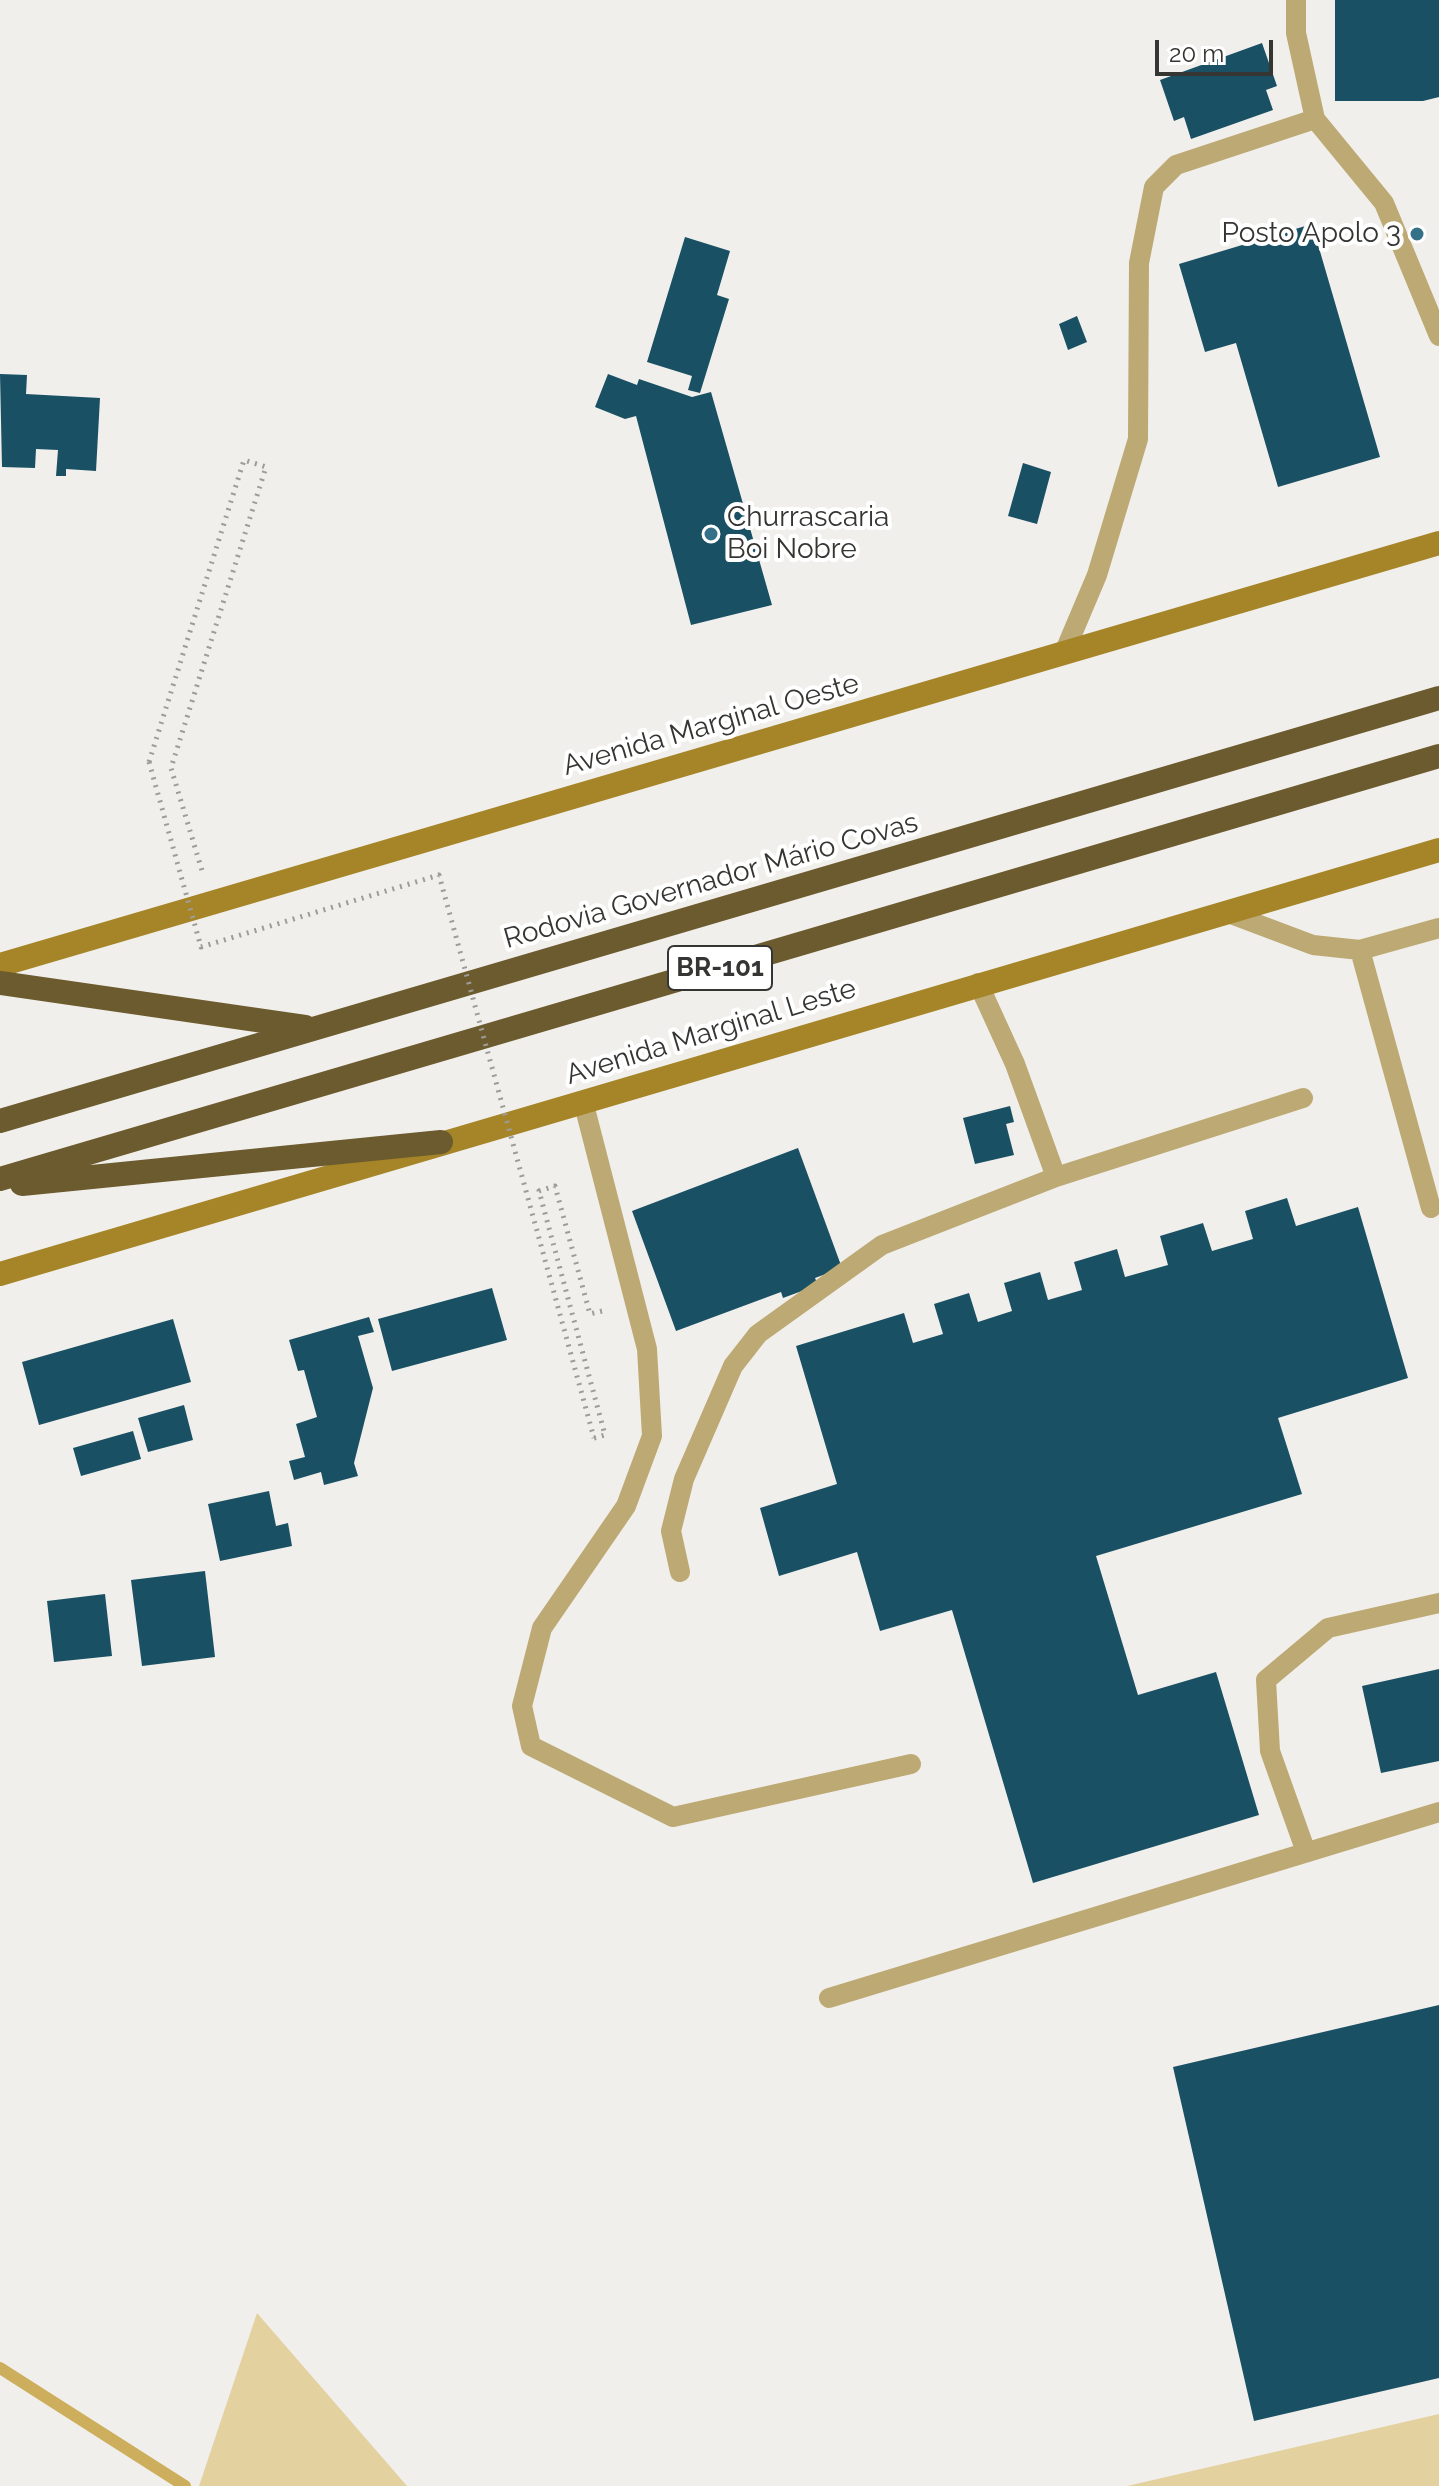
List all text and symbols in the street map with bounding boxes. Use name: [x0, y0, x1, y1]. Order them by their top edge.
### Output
scale bar: [1159, 24, 1277, 74]
text: 20 m: [1169, 39, 1224, 68]
place label: Posto Apolo 3: [1222, 217, 1401, 251]
marker: Posto Apolo 3: [1408, 225, 1426, 243]
place label: Churrascaria Boi Nobre: [727, 501, 889, 567]
marker: Churrascaria Boi Nobre: [702, 525, 720, 543]
street label: Avenida Marginal Oeste: [559, 667, 863, 783]
street label: Rodovia Governador Mário Covas: [500, 806, 922, 956]
road number: BR-101: [668, 946, 772, 990]
street label: Avenida Marginal Leste: [562, 972, 860, 1092]

